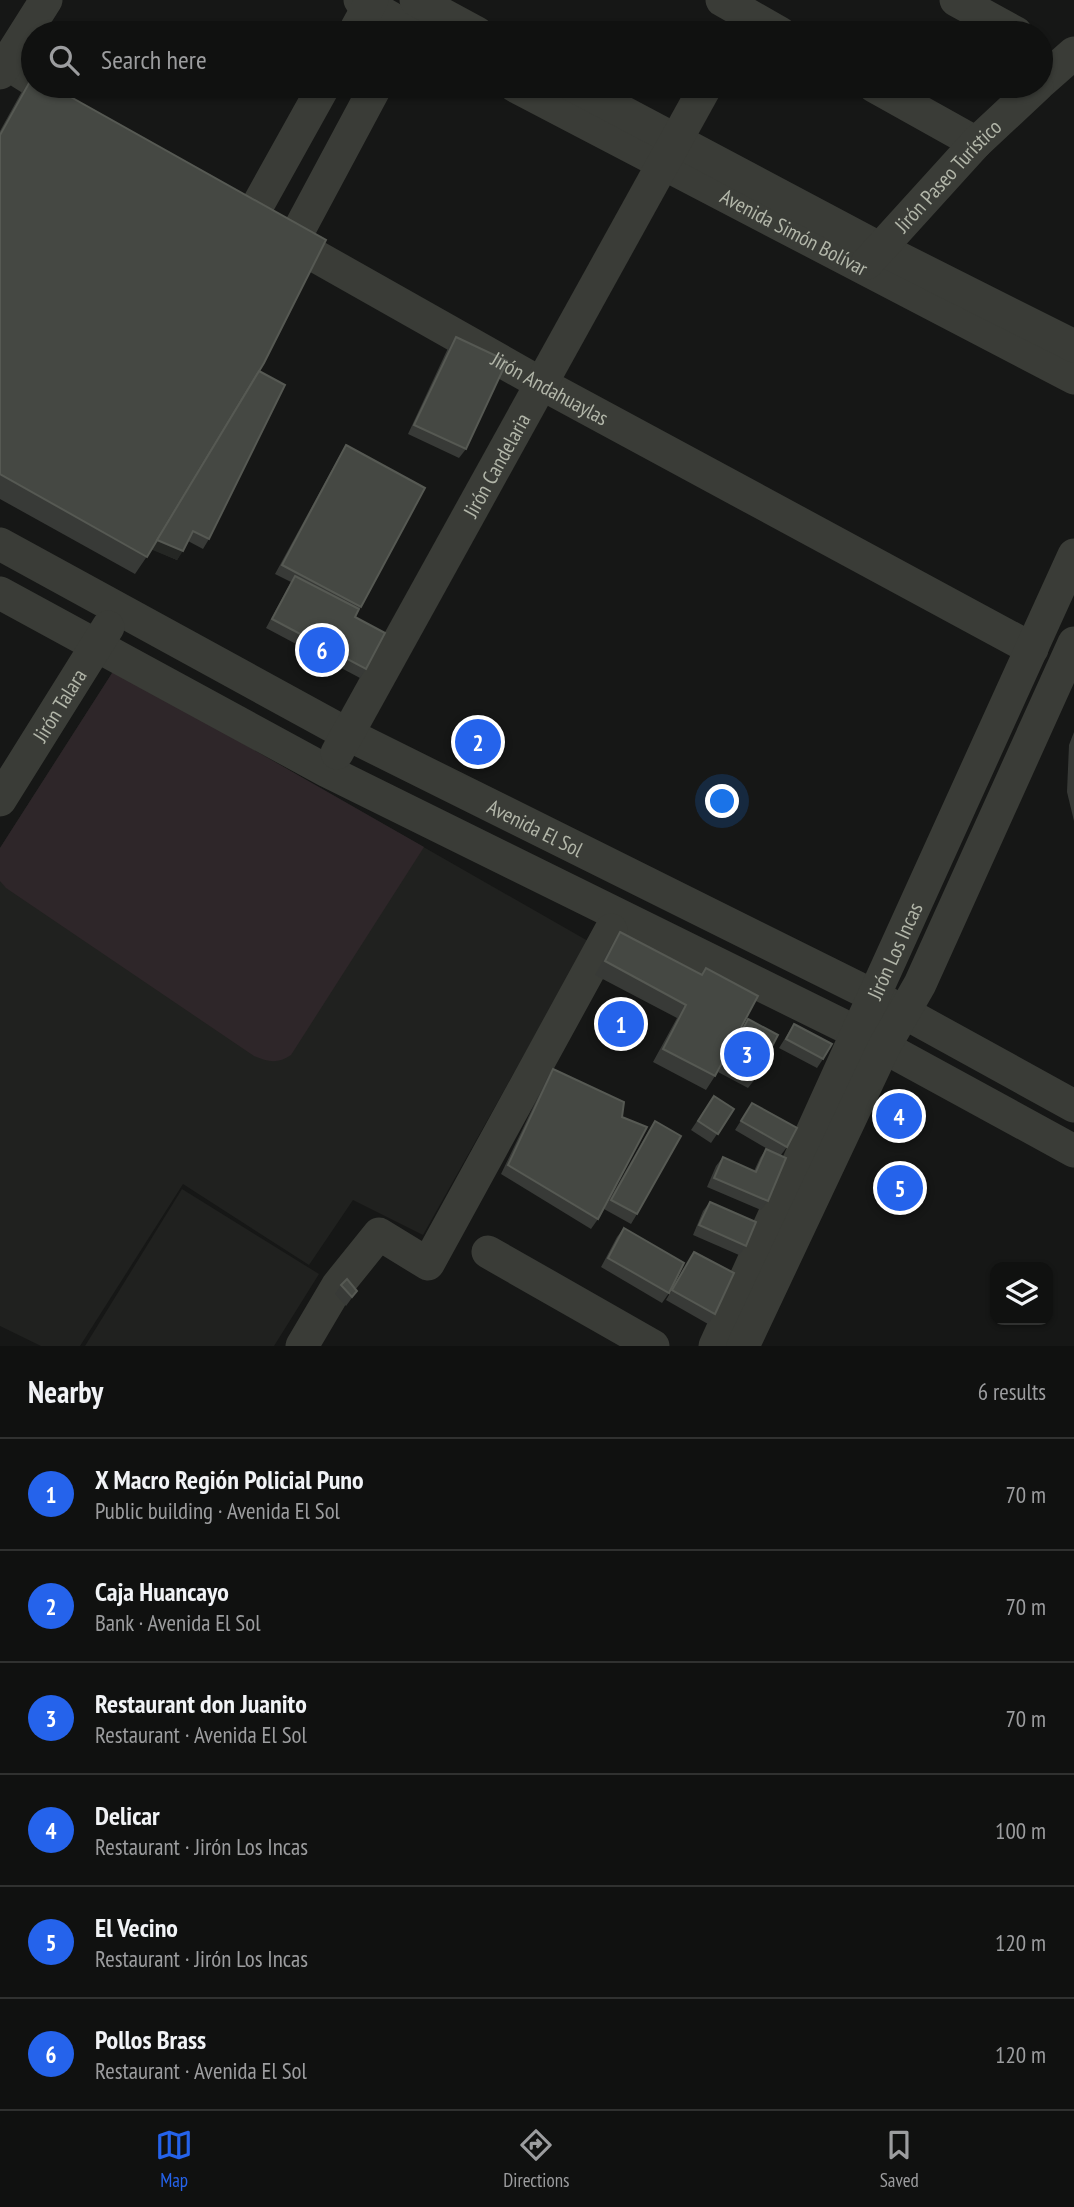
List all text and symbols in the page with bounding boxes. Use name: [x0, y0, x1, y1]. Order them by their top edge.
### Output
search box: [21, 21, 1053, 98]
icon: search: [45, 41, 83, 79]
text: Search here: [101, 43, 207, 76]
street label: Jirón Paseo Turístico: [888, 113, 1007, 238]
street label: Avenida Simón Bolívar: [716, 182, 873, 282]
street label: Jirón Andahuaylas: [486, 344, 613, 431]
street label: Jirón Candelaria: [456, 408, 536, 523]
pin: 6: [299, 624, 345, 676]
street label: Jirón Talara: [26, 663, 92, 747]
pin: 2: [455, 716, 501, 768]
your location: [705, 784, 739, 818]
street label: Avenida El Sol: [483, 793, 588, 863]
street label: Jirón Los Incas: [860, 898, 928, 1005]
pin: 1: [598, 998, 644, 1050]
pin: 3: [724, 1028, 770, 1080]
pin: 4: [876, 1090, 922, 1142]
pin: 5: [877, 1162, 923, 1214]
map controls: [990, 1262, 1053, 1325]
button: layers: [990, 1262, 1053, 1325]
text: Nearby: [28, 1372, 103, 1411]
text: 6 results: [978, 1377, 1046, 1406]
text: X Macro Región Policial Puno: [95, 1463, 363, 1496]
text: 1: [46, 1480, 57, 1509]
text: 70 m: [1005, 1480, 1046, 1509]
text: Public building · Avenida El Sol: [95, 1496, 340, 1525]
text: Caja Huancayo: [95, 1575, 229, 1608]
text: 2: [46, 1592, 57, 1621]
text: 70 m: [1005, 1592, 1046, 1621]
text: Bank · Avenida El Sol: [95, 1608, 261, 1637]
text: Restaurant don Juanito: [95, 1687, 307, 1720]
text: 3: [46, 1704, 57, 1733]
text: 70 m: [1005, 1704, 1046, 1733]
text: Restaurant · Avenida El Sol: [95, 1720, 307, 1749]
text: Delicar: [95, 1799, 160, 1832]
text: 4: [46, 1816, 57, 1845]
text: 100 m: [995, 1816, 1046, 1845]
text: Restaurant · Jirón Los Incas: [95, 1832, 308, 1861]
text: El Vecino: [95, 1911, 178, 1944]
text: 5: [46, 1928, 57, 1957]
text: 120 m: [995, 1928, 1046, 1957]
text: Restaurant · Jirón Los Incas: [95, 1944, 308, 1973]
text: Pollos Brass: [95, 2023, 206, 2056]
text: 6: [46, 2040, 57, 2069]
text: 120 m: [995, 2040, 1046, 2069]
text: Restaurant · Avenida El Sol: [95, 2056, 307, 2085]
tab: Map: [155, 2126, 193, 2192]
tab: Directions: [503, 2126, 569, 2192]
tab: Saved: [880, 2126, 919, 2192]

